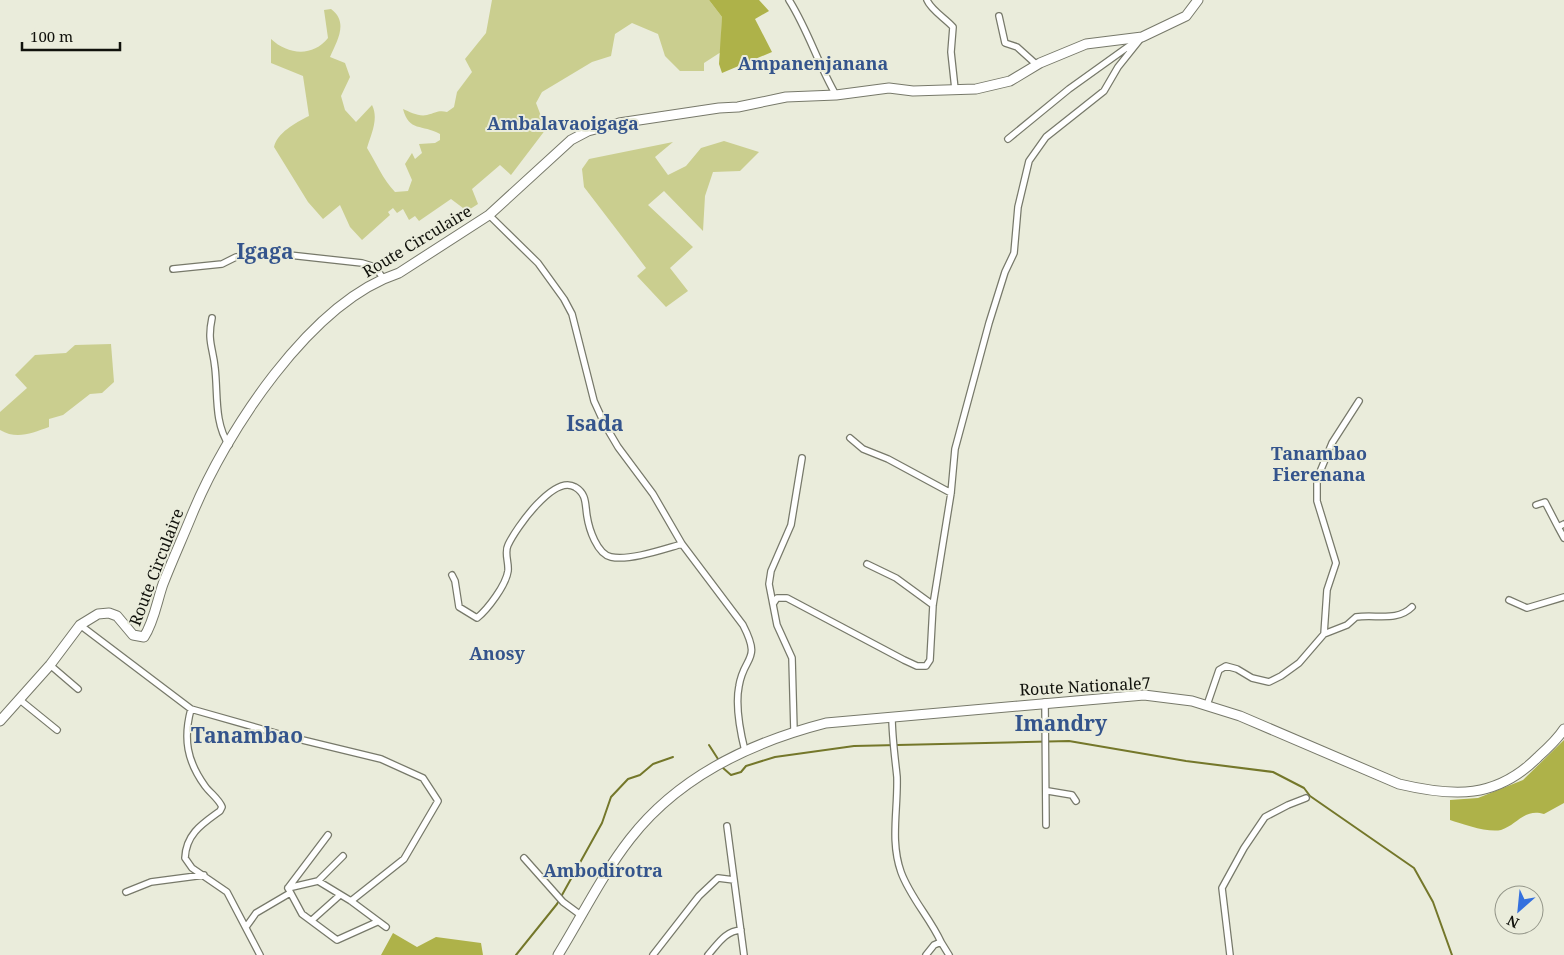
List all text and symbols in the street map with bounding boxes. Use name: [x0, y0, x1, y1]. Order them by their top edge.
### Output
scale bar: [22, 20, 120, 52]
text: 100 m: [30, 26, 73, 46]
district label: Ampanenjanana: [738, 51, 889, 75]
district label: Ambalavaoigaga: [487, 111, 639, 135]
street label: Route Circulaire: [358, 200, 476, 282]
district label: Igaga: [236, 237, 294, 265]
district label: Isada: [566, 409, 624, 437]
district label: Tanambao Fierenana: [1271, 441, 1367, 486]
street label: Route Circulaire: [124, 505, 188, 629]
district label: Anosy: [469, 641, 525, 665]
street label: Route Nationale7: [1019, 672, 1151, 700]
district label: Imandry: [1015, 709, 1108, 737]
district label: Tanambao: [191, 721, 303, 749]
district label: Ambodirotra: [543, 858, 663, 882]
north arrow: [1494, 885, 1544, 935]
text: N: [1504, 911, 1522, 933]

